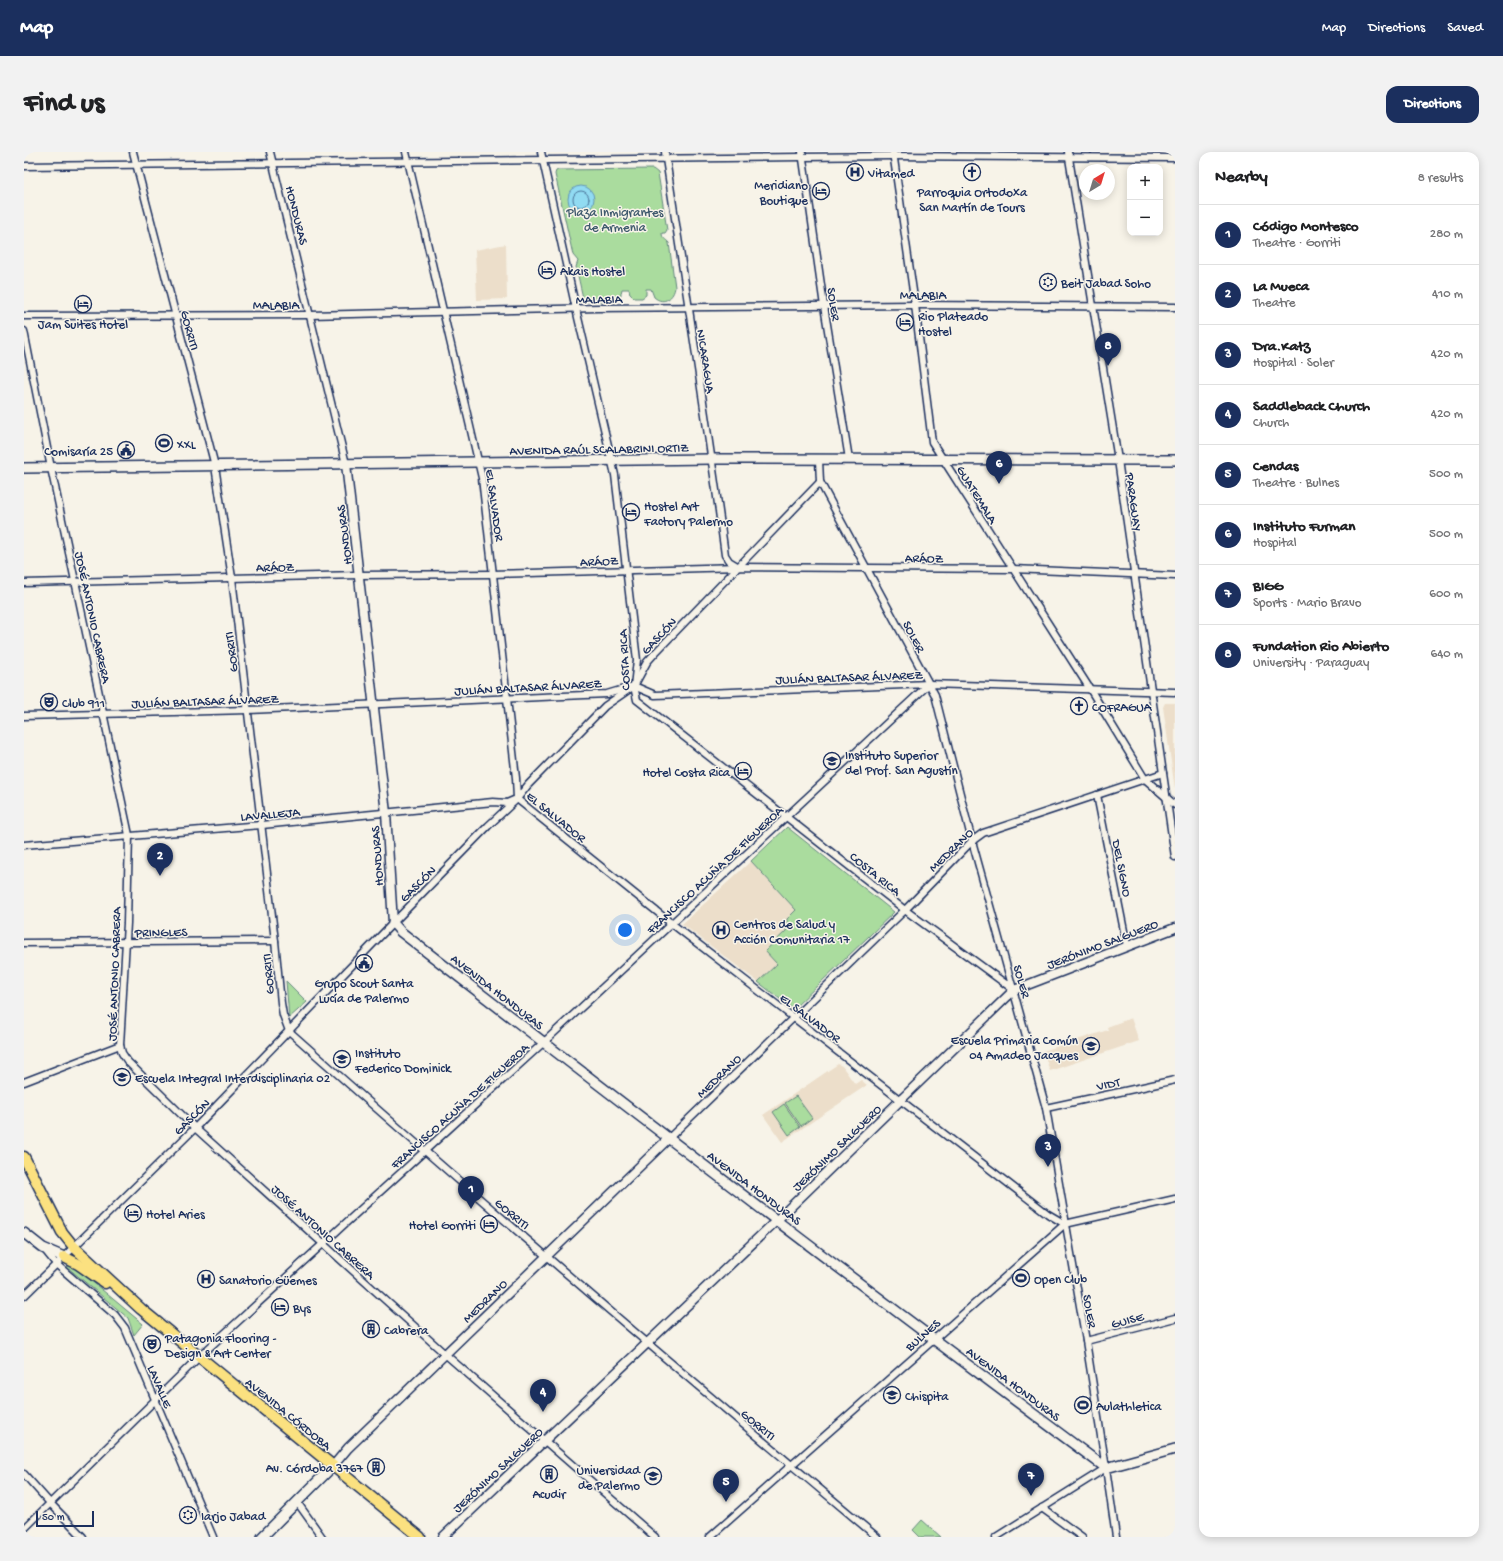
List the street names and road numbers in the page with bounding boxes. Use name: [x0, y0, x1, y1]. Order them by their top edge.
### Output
street label: HONDURAS: [281, 185, 310, 248]
street label: SOLER: [823, 287, 843, 323]
street label: MALABIA: [900, 289, 948, 304]
street label: MALABIA: [576, 293, 624, 308]
street label: MALABIA: [253, 299, 301, 314]
street label: GORRITI: [176, 309, 201, 352]
street label: NICARAGUA: [692, 329, 717, 396]
street label: AVENIDA RAÚL SCALABRINI ORTIZ: [509, 441, 689, 460]
street label: GUATEMALA: [952, 464, 1000, 528]
street label: EL SALVADOR: [481, 468, 506, 543]
street label: PARAGUAY: [1121, 471, 1144, 532]
street label: HONDURAS: [334, 503, 357, 566]
street label: JOSÉ ANTONIO CABRERA: [70, 550, 114, 686]
street label: ARÁOZ: [905, 551, 944, 567]
street label: ARÁOZ: [580, 553, 619, 571]
street label: ARÁOZ: [256, 560, 295, 576]
street label: GASCÓN: [639, 615, 681, 658]
street label: SOLER: [898, 619, 928, 657]
street label: COSTA RICA: [616, 628, 635, 691]
street label: GORRITI: [223, 630, 242, 673]
street label: JULIÁN BALTASAR ÁLVAREZ: [775, 667, 924, 689]
street label: JULIÁN BALTASAR ÁLVAREZ: [454, 676, 603, 700]
street label: JULIÁN BALTASAR ÁLVAREZ: [131, 691, 280, 713]
street label: EL SALVADOR: [523, 789, 589, 847]
street label: FRANCISCO ACUÑA DE FIGUEROA: [644, 803, 788, 939]
street label: LAVALLEJA: [240, 805, 302, 826]
street label: HONDURAS: [369, 824, 388, 886]
street label: MEDRANO: [926, 826, 977, 876]
street label: DEL SIGNO: [1107, 838, 1133, 899]
street label: COSTA RICA: [846, 850, 904, 901]
street label: GASCÓN: [397, 863, 440, 906]
street label: JOSÉ ANTONIO CABRERA: [105, 905, 125, 1041]
street label: JERÓNIMO SALGUERO: [1045, 917, 1161, 973]
street label: PRINGLES: [134, 926, 188, 941]
street label: AVENIDA HONDURAS: [447, 952, 547, 1035]
street label: GORRITI: [260, 953, 279, 995]
street label: SOLER: [1009, 964, 1033, 1001]
street label: EL SALVADOR: [776, 991, 844, 1047]
street label: FRANCISCO ACUÑA DE FIGUEROA: [388, 1040, 534, 1174]
street label: MEDRANO: [694, 1052, 745, 1102]
street label: VIDT: [1094, 1075, 1123, 1095]
street label: GASCÓN: [171, 1096, 214, 1139]
street label: JERÓNIMO SALGUERO: [790, 1102, 886, 1195]
street label: AVENIDA HONDURAS: [703, 1149, 804, 1230]
street label: JOSÉ ANTONIO CABRERA: [267, 1182, 379, 1284]
street label: GORRITI: [491, 1196, 532, 1234]
street label: MEDRANO: [460, 1277, 511, 1327]
street label: SOLER: [1078, 1294, 1099, 1330]
street label: GUISE: [1110, 1310, 1146, 1333]
street label: BULNES: [902, 1316, 945, 1356]
street label: AVENIDA HONDURAS: [962, 1345, 1063, 1426]
street label: LAVALLE: [143, 1363, 175, 1411]
street label: AVENIDA CÓRDOBA: [241, 1376, 334, 1455]
street label: GORRITI: [737, 1407, 778, 1445]
street label: JERÓNIMO SALGUERO: [450, 1425, 547, 1517]

